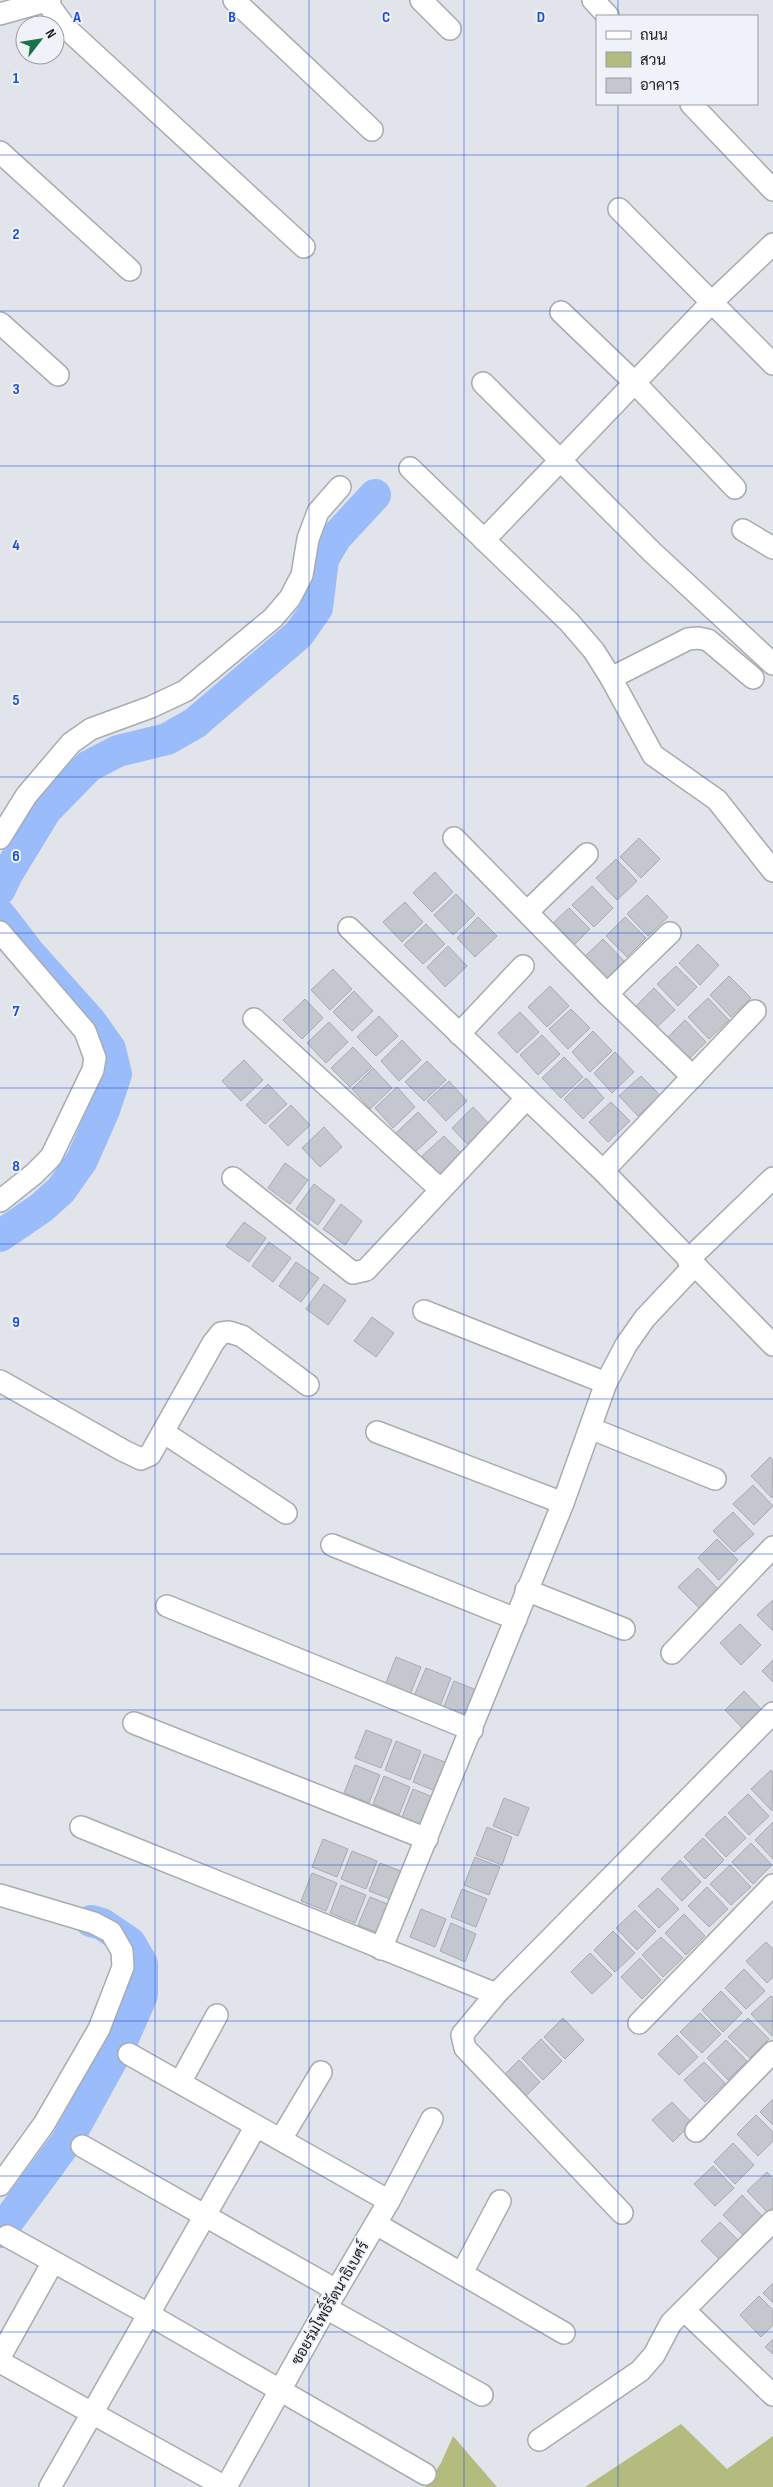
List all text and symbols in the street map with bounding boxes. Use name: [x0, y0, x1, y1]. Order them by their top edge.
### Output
text: A: [72, 8, 81, 27]
text: B: [228, 8, 236, 27]
text: C: [382, 8, 390, 27]
text: D: [537, 8, 545, 27]
north arrow: [15, 15, 65, 65]
legend: [596, 15, 758, 105]
text: N: [42, 26, 60, 41]
text: ถนน: [640, 26, 668, 45]
text: สวน: [640, 51, 666, 70]
text: 1: [13, 69, 20, 88]
text: อาคาร: [640, 76, 680, 95]
text: 2: [12, 225, 20, 244]
text: 3: [12, 380, 20, 399]
text: 4: [12, 536, 20, 555]
text: 5: [12, 691, 20, 710]
text: 6: [12, 847, 20, 866]
text: 7: [13, 1002, 20, 1021]
text: 8: [12, 1157, 20, 1176]
text: 9: [12, 1313, 20, 1332]
street label: ซอยร่มโพธิ์รัตนาธิเบศร์: [282, 2235, 374, 2368]

